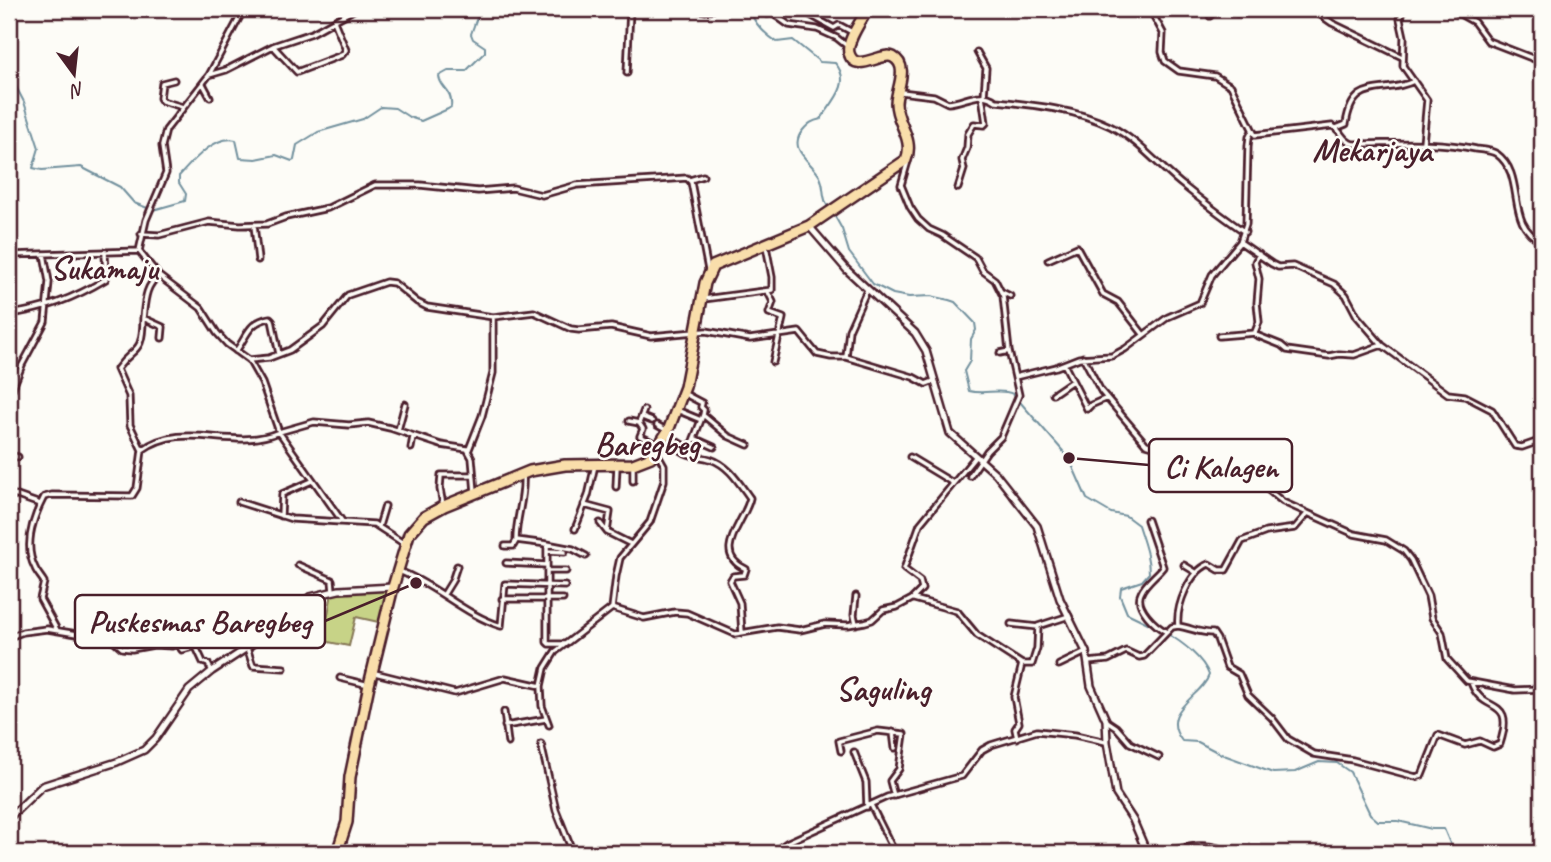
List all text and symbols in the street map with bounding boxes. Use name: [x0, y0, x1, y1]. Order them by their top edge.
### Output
north arrow: [38, 38, 108, 108]
text: N: [66, 76, 87, 103]
district label: Mekarjaya: [1312, 129, 1434, 171]
district label: Sukamaju: [50, 247, 160, 289]
district label: Baregbeg: [595, 423, 702, 465]
callout: Ci Kalagen: [1149, 439, 1292, 492]
text: Ci Kalagen: [1164, 446, 1280, 487]
callout: Puskesmas Baregbeg: [75, 595, 325, 648]
text: Puskesmas Baregbeg: [89, 601, 314, 642]
district label: Saguling: [836, 668, 933, 710]

